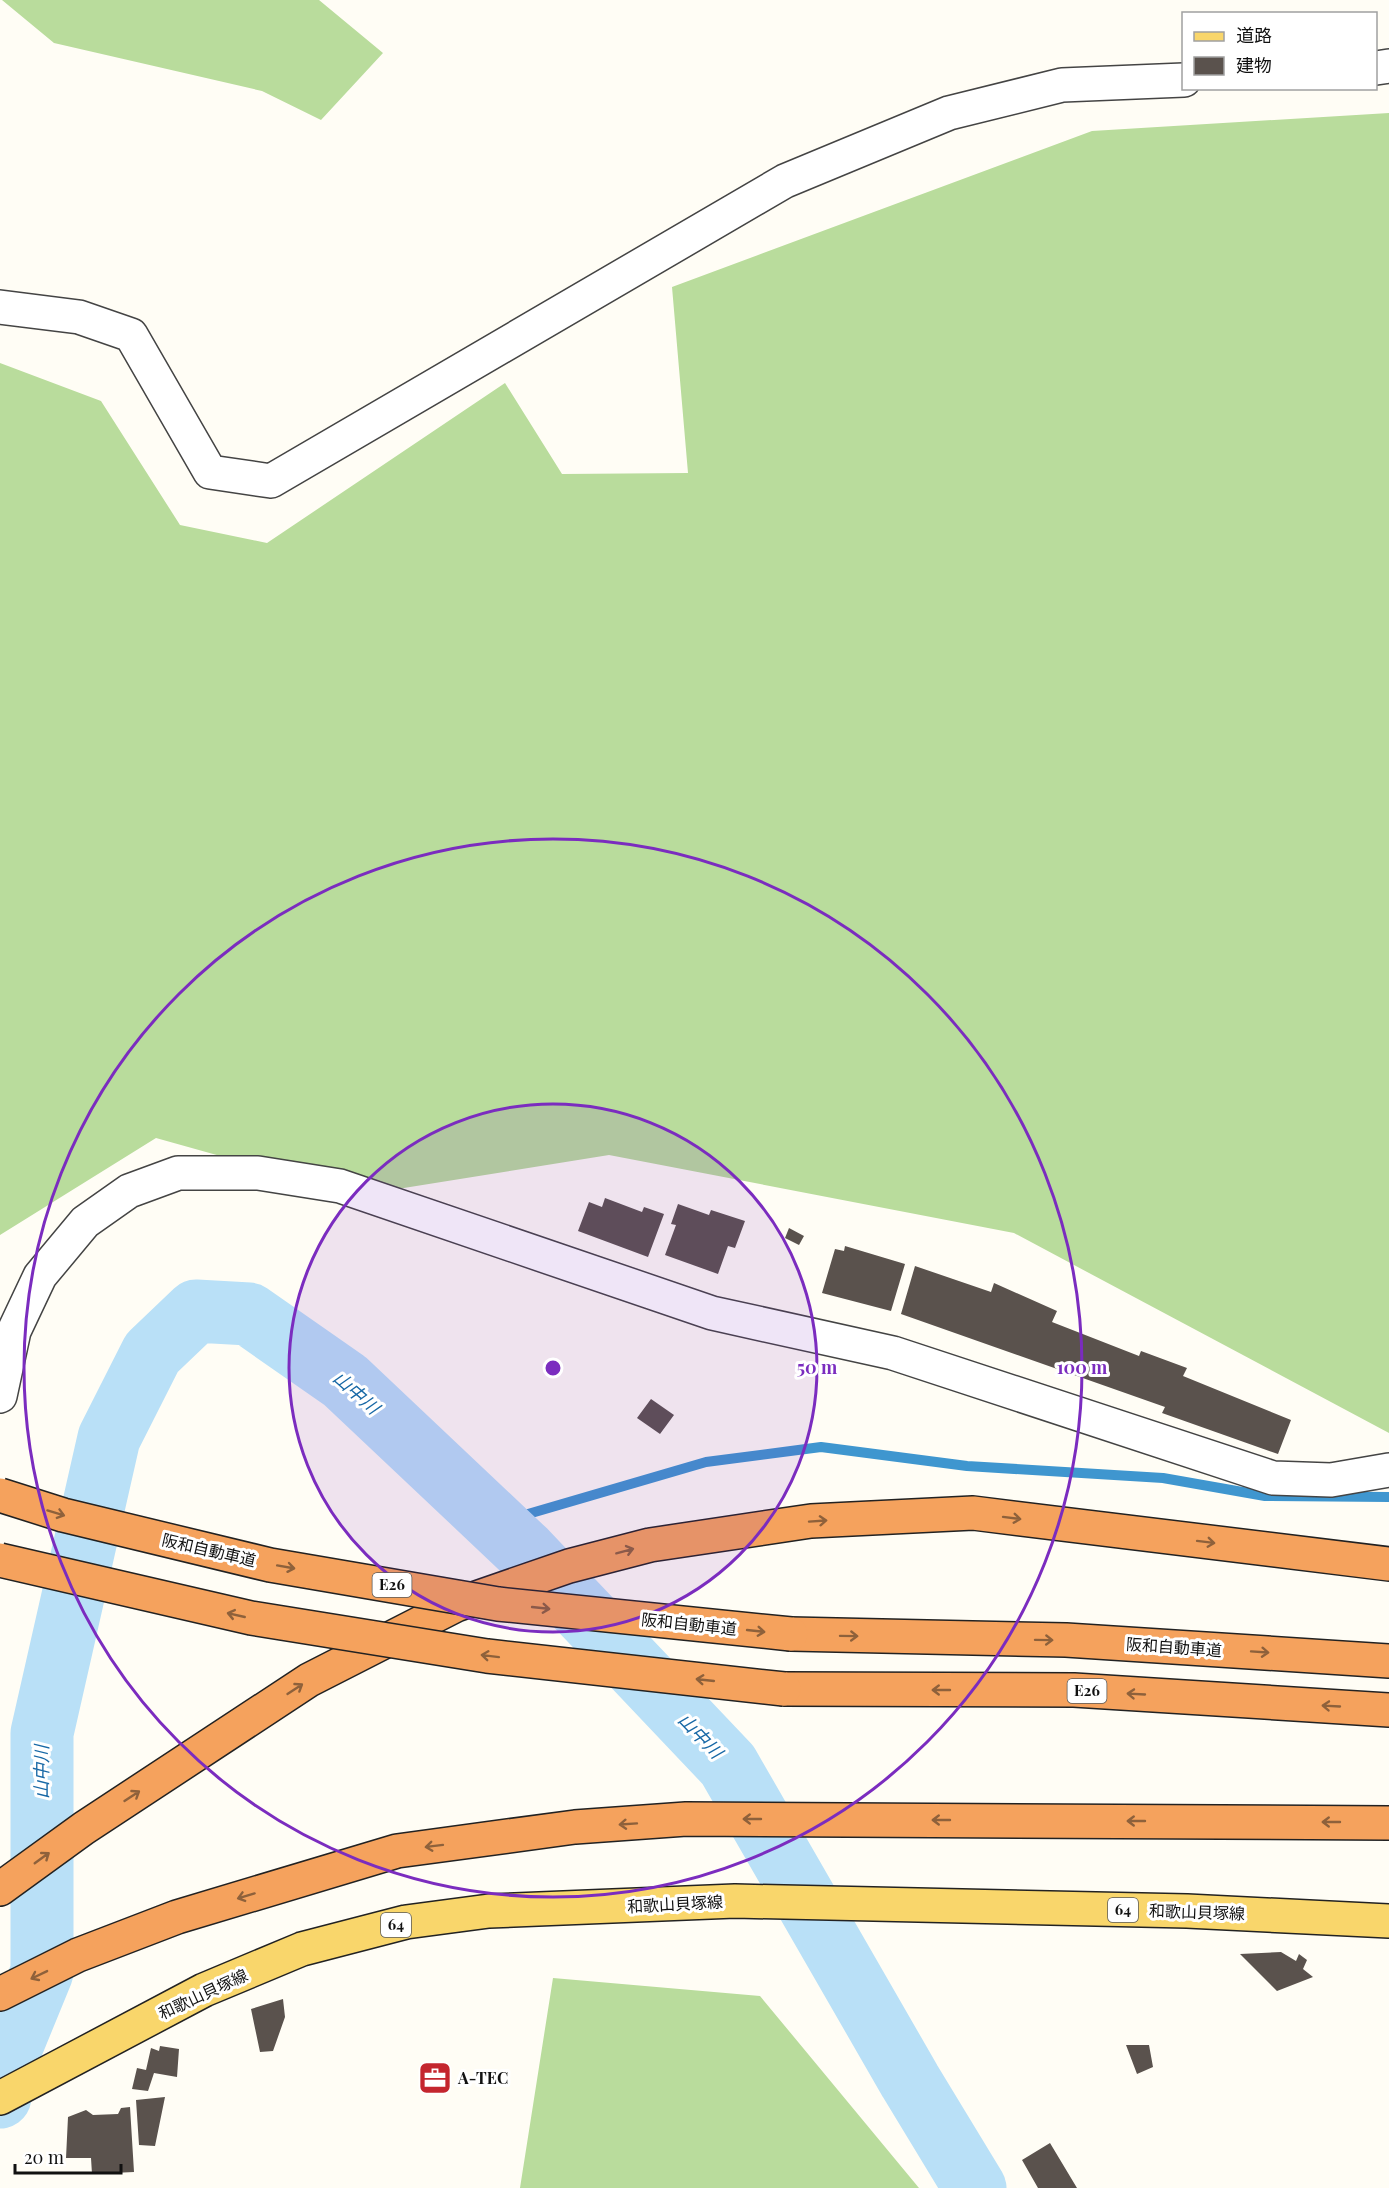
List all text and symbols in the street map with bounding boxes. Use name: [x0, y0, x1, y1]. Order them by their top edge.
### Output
legend: [1182, 12, 1377, 90]
text: 道路: [1236, 23, 1272, 47]
text: 建物: [1236, 53, 1272, 77]
text: 50 m: [797, 1355, 838, 1379]
text: 100 m: [1057, 1355, 1108, 1379]
centre of rings: [543, 1358, 563, 1378]
water label: 山中川: [328, 1365, 386, 1420]
one-way arrow: [46, 1508, 65, 1519]
one-way arrow: [1002, 1513, 1022, 1524]
one-way arrow: [807, 1515, 827, 1526]
street label: 阪和自動車道: [160, 1528, 258, 1571]
one-way arrow: [1195, 1536, 1215, 1547]
one-way arrow: [615, 1545, 634, 1556]
one-way arrow: [276, 1562, 296, 1573]
road number: E26: [372, 1573, 412, 1597]
one-way arrow: [531, 1603, 550, 1614]
street label: 阪和自動車道: [640, 1608, 738, 1639]
one-way arrow: [227, 1609, 246, 1620]
one-way arrow: [745, 1626, 765, 1637]
one-way arrow: [839, 1630, 859, 1641]
street label: 阪和自動車道: [1125, 1633, 1223, 1660]
one-way arrow: [1033, 1634, 1053, 1645]
one-way arrow: [1249, 1647, 1269, 1658]
one-way arrow: [481, 1651, 501, 1662]
one-way arrow: [696, 1674, 716, 1685]
road number: E26: [1068, 1679, 1106, 1703]
one-way arrow: [287, 1683, 303, 1695]
one-way arrow: [932, 1684, 952, 1696]
one-way arrow: [1126, 1688, 1146, 1699]
one-way arrow: [1321, 1700, 1341, 1711]
water label: 山中川: [673, 1708, 729, 1765]
water label: 山中川: [29, 1743, 53, 1799]
one-way arrow: [124, 1790, 140, 1802]
one-way arrow: [742, 1813, 762, 1825]
one-way arrow: [931, 1814, 951, 1826]
one-way arrow: [1126, 1815, 1146, 1827]
one-way arrow: [1321, 1816, 1341, 1828]
one-way arrow: [618, 1818, 638, 1829]
one-way arrow: [425, 1841, 444, 1852]
one-way arrow: [33, 1852, 49, 1864]
one-way arrow: [237, 1891, 256, 1902]
street label: 和歌山貝塚線: [626, 1891, 723, 1916]
road number: 64: [1108, 1898, 1138, 1922]
street label: 和歌山貝塚線: [1149, 1899, 1245, 1924]
road number: 64: [381, 1913, 411, 1937]
street label: 和歌山貝塚線: [155, 1964, 251, 2023]
one-way arrow: [30, 1969, 48, 1981]
office icon: A-TEC: [417, 2060, 453, 2096]
place label: A-TEC: [457, 2067, 508, 2088]
scale bar: [15, 2137, 122, 2175]
text: 20 m: [24, 2145, 64, 2169]

